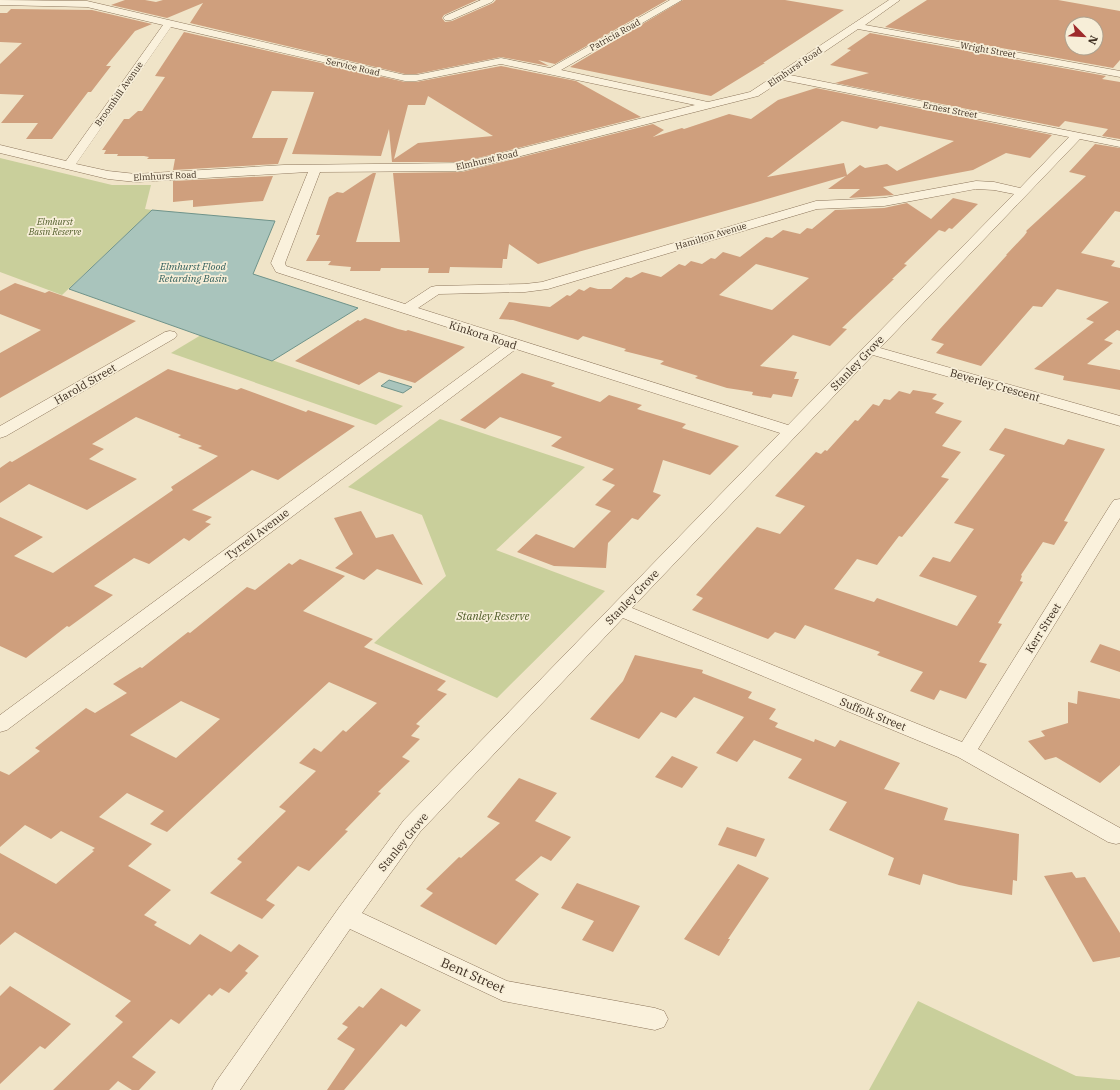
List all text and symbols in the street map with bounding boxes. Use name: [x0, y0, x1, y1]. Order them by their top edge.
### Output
street label: Patricia Road: [587, 16, 642, 53]
north arrow: [1064, 16, 1104, 56]
text: N: [1085, 33, 1101, 47]
street label: Wright Street: [959, 39, 1017, 60]
street label: Elmhurst Road: [765, 44, 824, 89]
street label: Service Road: [325, 55, 382, 78]
street label: Broomhill Avenue: [92, 59, 145, 128]
street label: Ernest Street: [922, 99, 978, 120]
street label: Elmhurst Road: [455, 147, 519, 172]
street label: Elmhurst Road: [133, 168, 197, 183]
park label: Elmhurst Basin Reserve: [28, 216, 81, 237]
street label: Hamilton Avenue: [674, 219, 748, 252]
water label: Elmhurst Flood Retarding Basin: [158, 260, 228, 285]
street label: Kinkora Road: [447, 317, 519, 353]
street label: Stanley Grove: [827, 332, 887, 394]
street label: Harold Street: [52, 361, 119, 407]
street label: Beverley Crescent: [948, 365, 1042, 405]
street label: Tyrrell Avenue: [222, 505, 292, 563]
street label: Stanley Grove: [602, 566, 662, 628]
street label: Kerr Street: [1022, 600, 1064, 656]
park label: Stanley Reserve: [456, 609, 530, 623]
street label: Suffolk Street: [838, 694, 908, 734]
street label: Stanley Grove: [375, 810, 431, 874]
street label: Bent Street: [438, 954, 508, 997]

